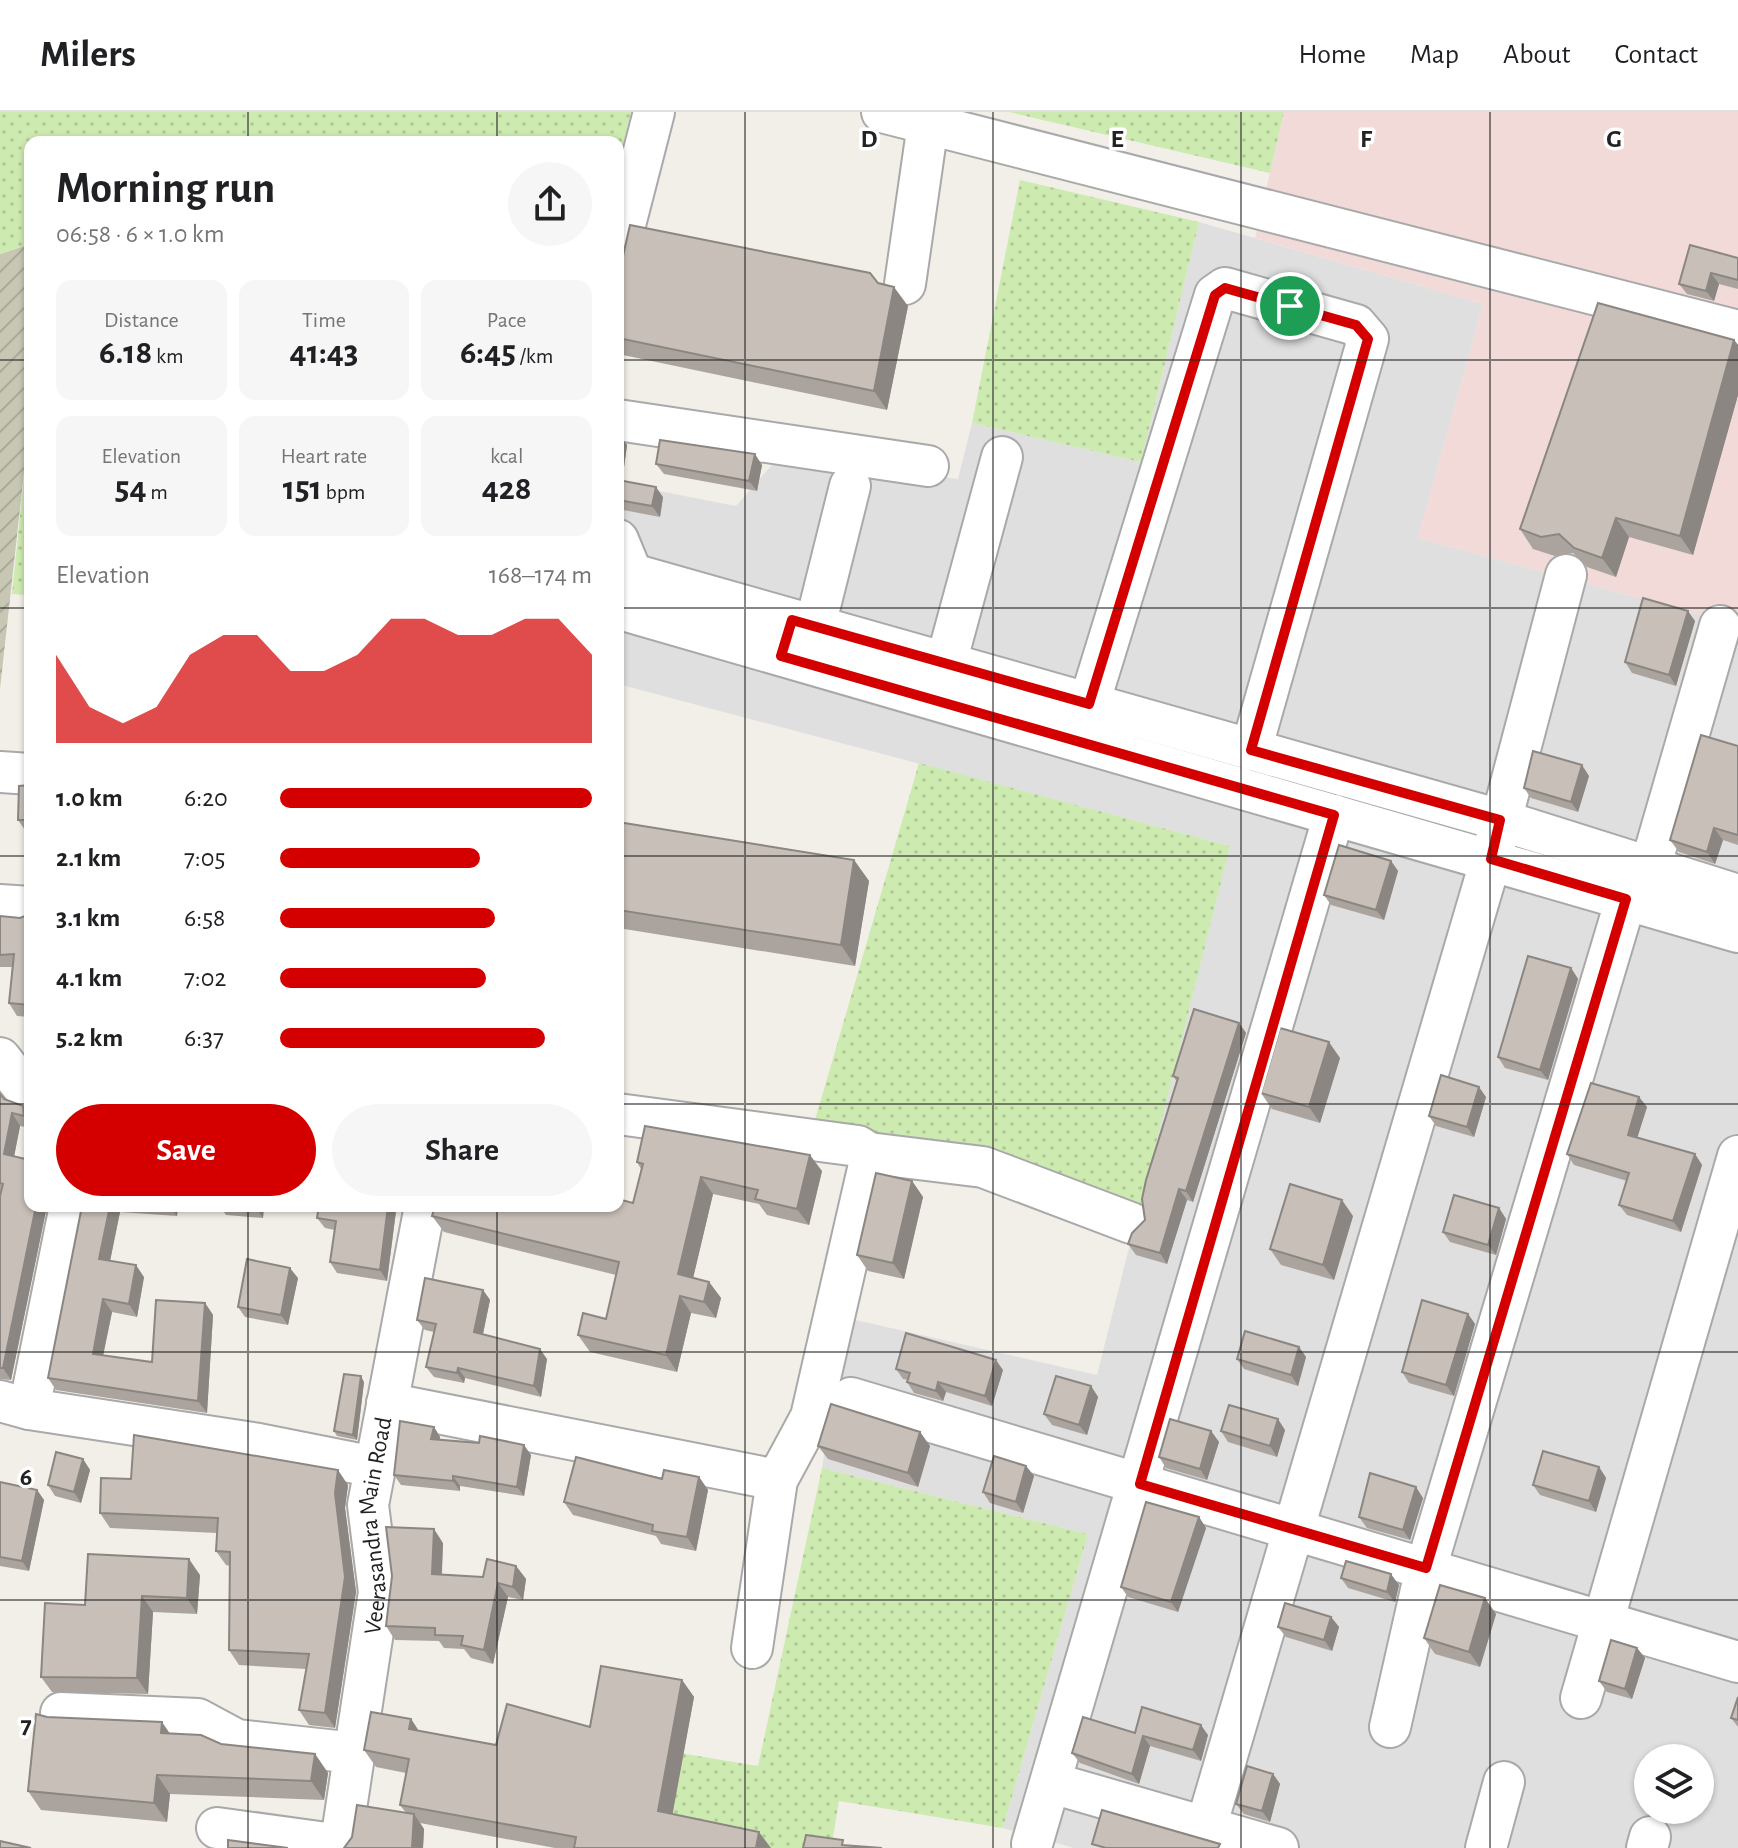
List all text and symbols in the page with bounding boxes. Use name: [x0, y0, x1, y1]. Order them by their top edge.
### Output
text: Milers: [40, 36, 136, 74]
text: Home: [1299, 41, 1366, 69]
text: Map: [1410, 41, 1459, 69]
text: About: [1503, 41, 1571, 69]
text: Contact: [1615, 41, 1698, 69]
text: D: [860, 126, 878, 152]
text: E: [1110, 126, 1124, 152]
text: F: [1360, 126, 1373, 152]
text: G: [1606, 126, 1622, 152]
button: share: [508, 162, 592, 246]
text: Morning run: [56, 167, 275, 211]
text: 06:58 · 6 × 1.0 km: [56, 221, 224, 247]
pin: [1256, 272, 1324, 340]
icon: arrive: [1268, 284, 1312, 328]
text: Distance: [104, 309, 179, 331]
text: Time: [302, 309, 346, 331]
text: Pace: [487, 309, 526, 331]
text: 6.18: [99, 336, 152, 370]
text: 41:43: [290, 336, 358, 370]
text: 6:45: [460, 336, 516, 370]
text: km: [152, 345, 184, 367]
text: /km: [516, 345, 553, 367]
text: Elevation: [102, 445, 181, 467]
text: Heart rate: [281, 445, 367, 467]
text: kcal: [490, 445, 523, 467]
text: 54: [115, 472, 147, 506]
text: 151: [283, 472, 322, 506]
text: 428: [482, 472, 532, 506]
text: m: [147, 481, 168, 503]
text: bpm: [322, 481, 365, 503]
text: Elevation: [56, 562, 150, 588]
text: 168–174 m: [489, 562, 592, 588]
text: 1.0 km: [56, 785, 123, 811]
text: 6:20: [184, 785, 228, 811]
text: 2.1 km: [56, 845, 121, 871]
text: 7:05: [184, 845, 225, 871]
text: 3.1 km: [56, 905, 120, 931]
text: 6:58: [184, 905, 225, 931]
text: 4.1 km: [56, 965, 122, 991]
text: 7:02: [184, 965, 226, 991]
text: 5.2 km: [56, 1025, 123, 1051]
text: 6:37: [184, 1025, 224, 1051]
button: Save: [56, 1104, 316, 1196]
button: Share: [332, 1104, 592, 1196]
street label: Veerasandra Main Road: [355, 1415, 397, 1636]
text: 6: [20, 1464, 32, 1490]
text: 7: [20, 1712, 32, 1738]
map controls: [1634, 1744, 1714, 1824]
button: layers: [1634, 1744, 1714, 1824]

